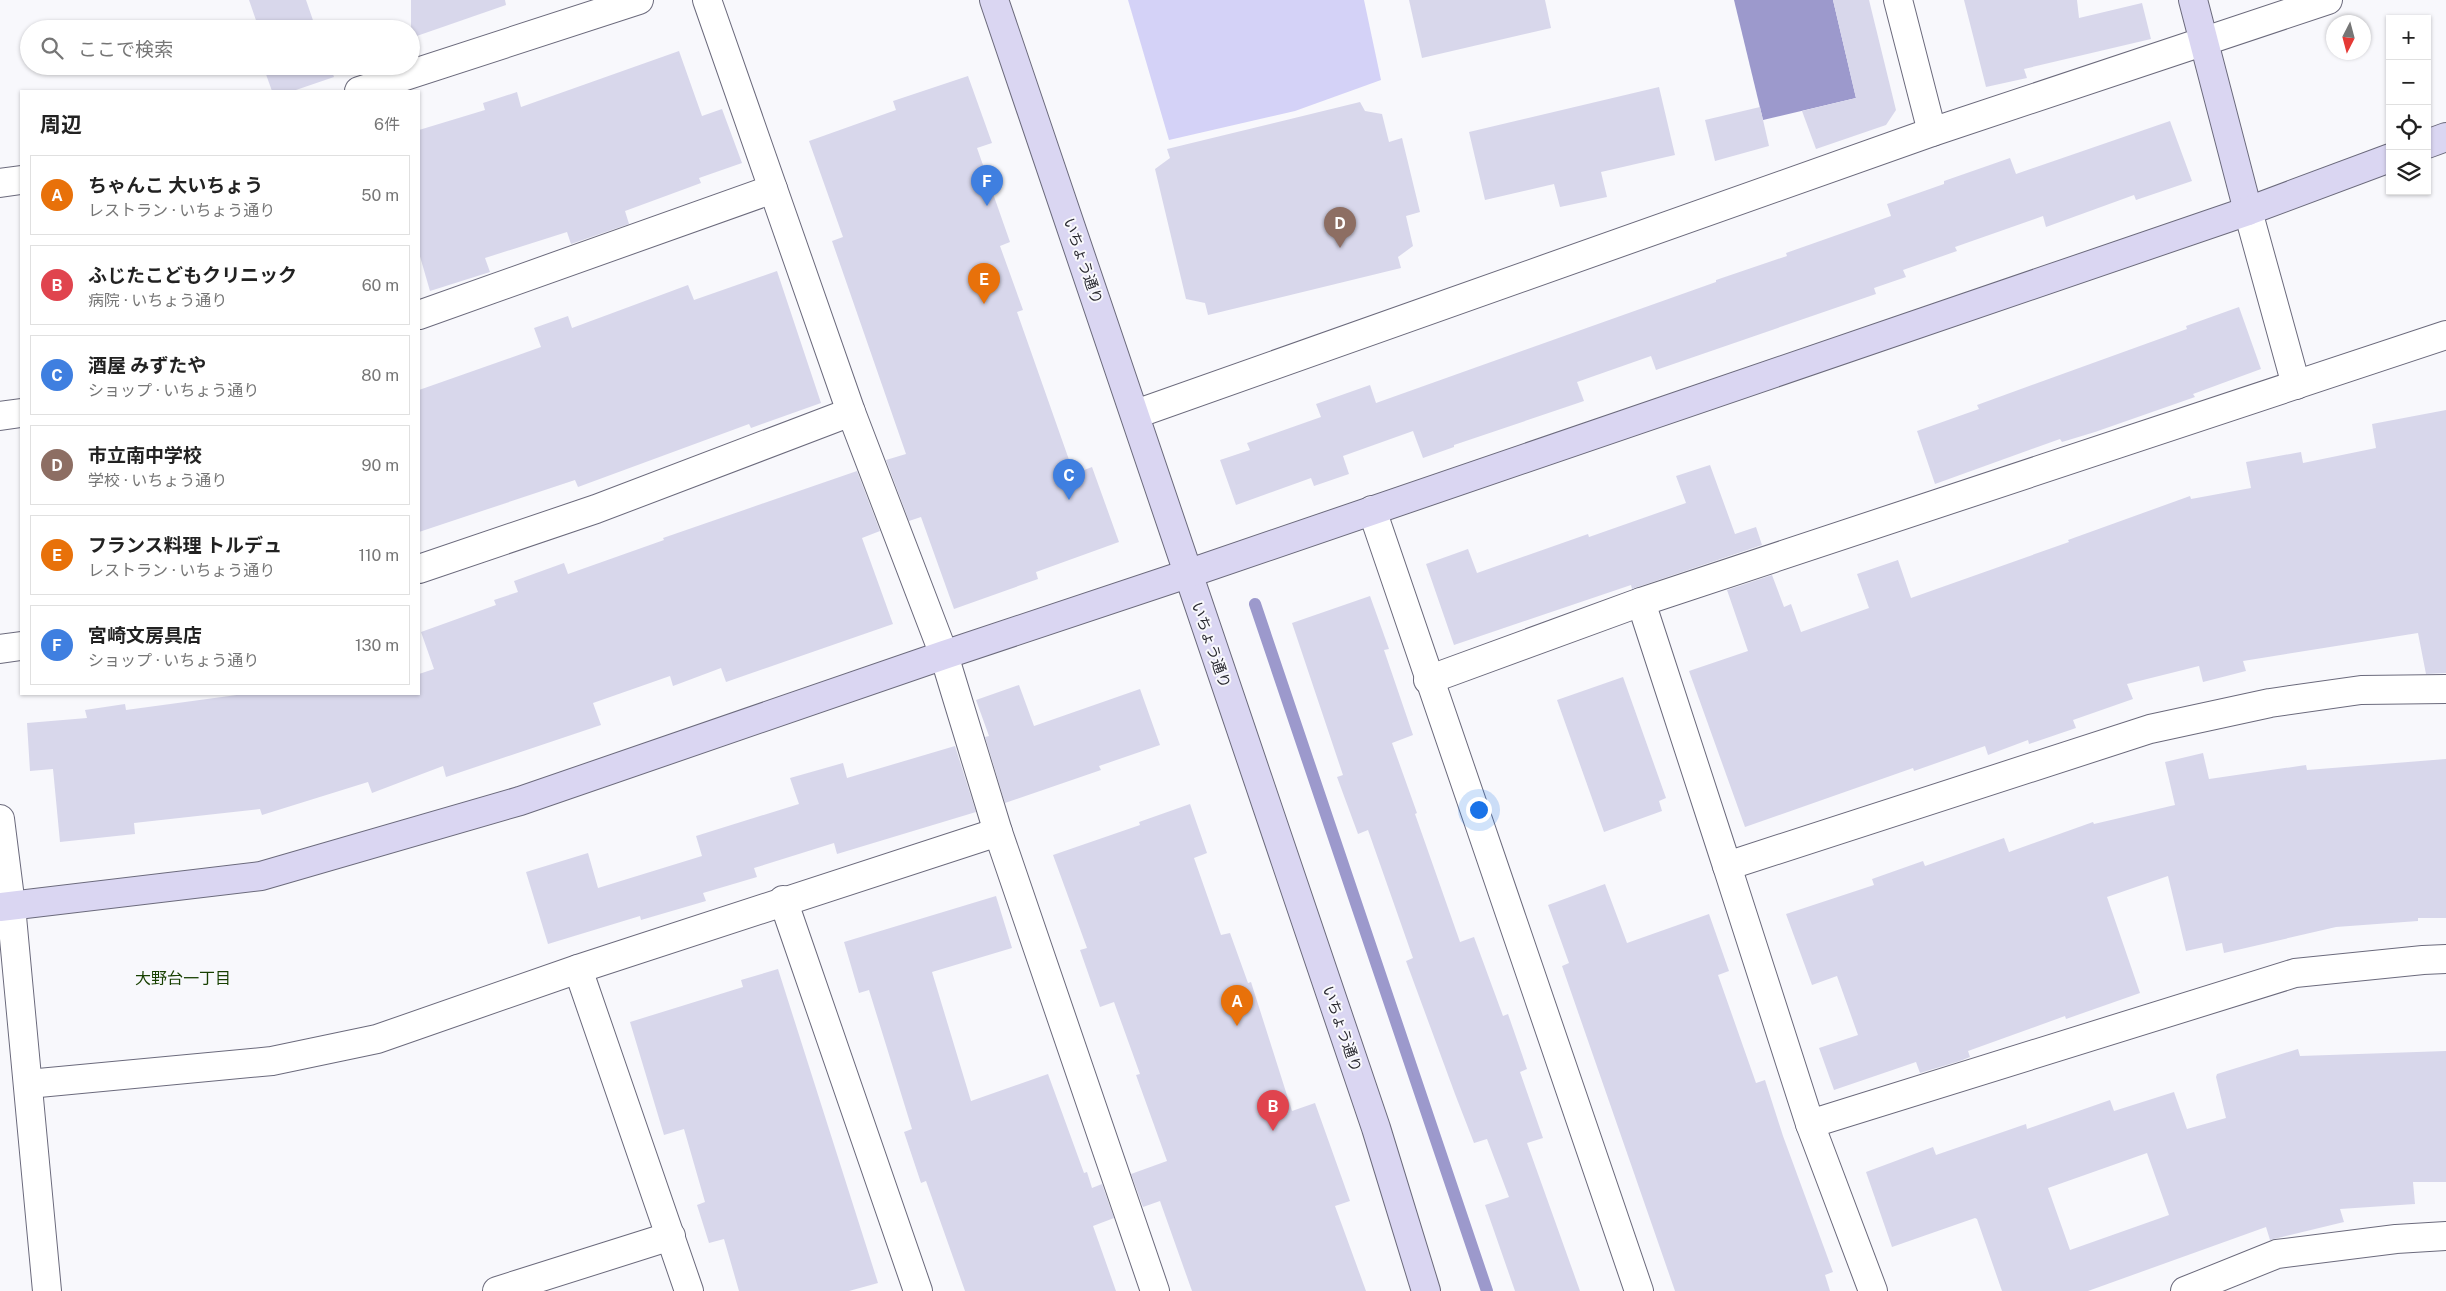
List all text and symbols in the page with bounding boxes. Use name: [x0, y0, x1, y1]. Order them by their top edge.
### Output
north arrow: [2326, 15, 2371, 60]
map controls: [2386, 15, 2431, 195]
button: +: [2386, 15, 2431, 60]
search box: [20, 20, 420, 75]
icon: search: [38, 34, 66, 62]
text: ここで検索: [78, 38, 173, 60]
button: −: [2386, 60, 2431, 105]
button: locate: [2386, 105, 2431, 150]
text: 周辺: [40, 112, 82, 137]
text: 6件: [374, 115, 400, 134]
button: layers: [2386, 150, 2431, 195]
pin: F: [971, 165, 1003, 206]
text: ちゃんこ 大いちょう: [88, 174, 263, 196]
text: A: [51, 186, 63, 205]
text: 50 m: [361, 186, 399, 205]
text: レストラン · いちょう通り: [88, 201, 275, 220]
pin: D: [1324, 207, 1356, 248]
street label: いちょう通り: [1061, 216, 1106, 306]
pin: E: [968, 263, 1000, 304]
text: ふじたこどもクリニック: [88, 264, 297, 286]
text: B: [52, 276, 62, 295]
text: 60 m: [362, 276, 399, 295]
text: 病院 · いちょう通り: [88, 291, 227, 310]
text: 酒屋 みずたや: [88, 354, 206, 376]
text: C: [51, 366, 63, 385]
text: 80 m: [361, 366, 399, 385]
text: ショップ · いちょう通り: [88, 381, 259, 400]
text: 市立南中学校: [88, 444, 202, 466]
text: D: [51, 456, 63, 475]
text: 90 m: [362, 456, 399, 475]
pin: C: [1053, 459, 1085, 500]
text: 学校 · いちょう通り: [88, 471, 227, 490]
text: フランス料理 トルデュ: [88, 534, 282, 556]
text: E: [52, 546, 62, 565]
text: 110 m: [358, 546, 399, 565]
text: レストラン · いちょう通り: [88, 561, 275, 580]
street label: いちょう通り: [1189, 600, 1234, 690]
text: 宮崎文房具店: [88, 624, 202, 646]
text: F: [52, 636, 62, 655]
text: 130 m: [355, 636, 399, 655]
text: ショップ · いちょう通り: [88, 651, 259, 670]
your location: [1466, 797, 1492, 823]
district label: 大野台一丁目: [135, 969, 231, 988]
street label: いちょう通り: [1320, 984, 1365, 1074]
pin: A: [1221, 985, 1253, 1026]
pin: B: [1257, 1090, 1289, 1131]

